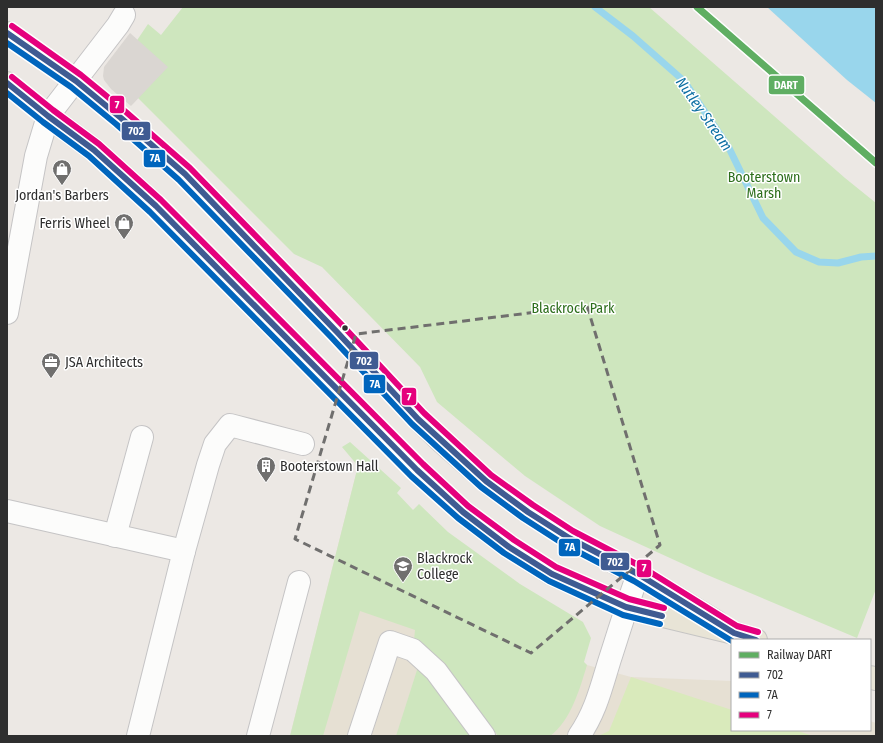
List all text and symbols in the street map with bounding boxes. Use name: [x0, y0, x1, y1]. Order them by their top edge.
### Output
water label: Nutley Stream: [672, 74, 736, 154]
line badge: DART: [768, 75, 805, 95]
text: DART: [774, 79, 798, 92]
line badge: 7: [109, 95, 125, 114]
text: 7: [115, 99, 120, 112]
line badge: 702: [121, 121, 151, 141]
text: 702: [128, 125, 144, 138]
line badge: 7A: [143, 149, 166, 168]
text: 7A: [150, 152, 161, 165]
shop icon: Jordan's Barbers: [51, 158, 73, 186]
park label: Booterstown Marsh: [728, 169, 800, 202]
place label: Jordan's Barbers: [15, 187, 109, 204]
shop icon: Ferris Wheel: [113, 212, 135, 240]
place label: Ferris Wheel: [39, 215, 110, 232]
park label: Blackrock Park: [531, 300, 615, 317]
unlabelled marker: [340, 323, 350, 333]
office icon: JSA Architects: [40, 351, 62, 379]
line badge: 702: [349, 351, 379, 370]
place label: JSA Architects: [65, 354, 143, 371]
text: 702: [356, 355, 372, 368]
line badge: 7A: [363, 374, 386, 394]
text: 7A: [370, 378, 381, 391]
line badge: 7: [401, 387, 417, 406]
text: 7: [407, 391, 412, 404]
building icon: Booterstown Hall: [255, 455, 277, 483]
place label: Booterstown Hall: [280, 458, 379, 475]
line badge: 7A: [558, 538, 581, 557]
text: 7A: [565, 541, 576, 554]
place label: Blackrock College: [417, 550, 473, 583]
line badge: 702: [600, 552, 630, 571]
school or university icon: Blackrock College: [392, 555, 414, 583]
text: 702: [607, 556, 623, 569]
line badge: 7: [636, 559, 652, 578]
text: 7: [642, 562, 647, 575]
legend: [731, 639, 871, 731]
text: Railway DART: [767, 648, 833, 662]
text: 702: [767, 668, 783, 682]
text: 7A: [767, 688, 779, 702]
text: 7: [767, 708, 772, 722]

